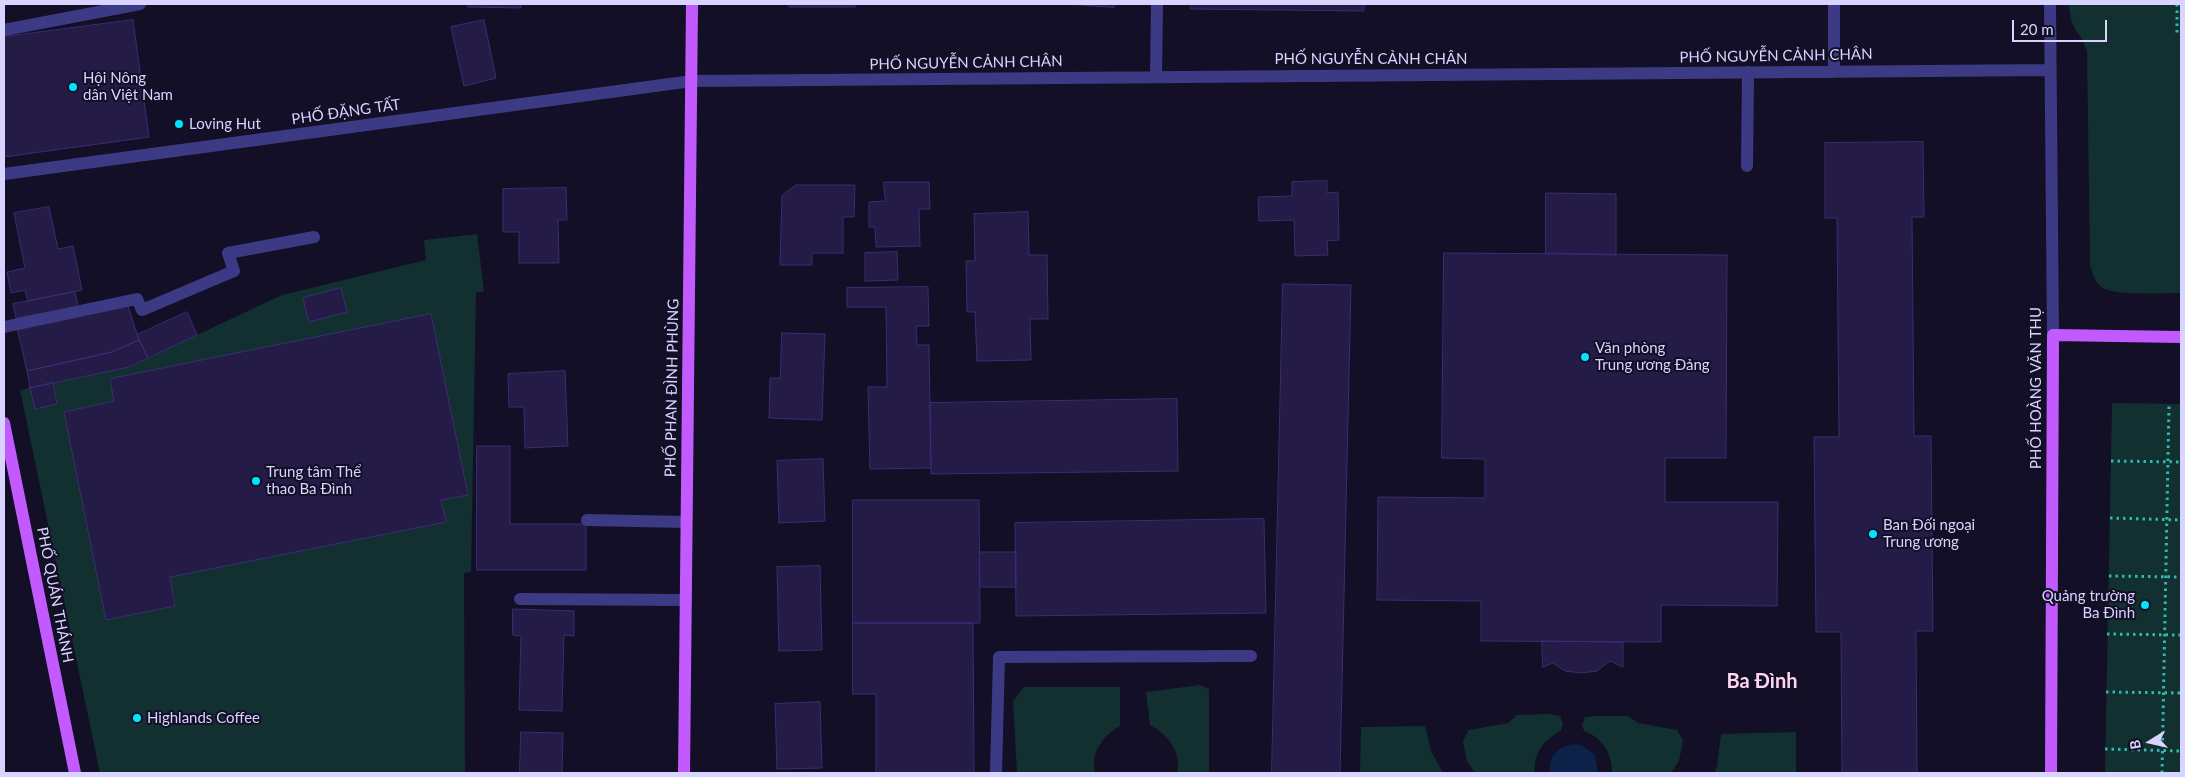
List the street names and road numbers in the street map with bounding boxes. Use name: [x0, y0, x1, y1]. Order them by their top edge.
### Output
street label: PHỐ NGUYỄN CẢNH CHÂN: [1679, 45, 1873, 67]
street label: PHỐ NGUYỄN CẢNH CHÂN: [1274, 50, 1468, 68]
street label: PHỐ NGUYỄN CẢNH CHÂN: [869, 52, 1063, 74]
street label: PHỐ ĐẶNG TẤT: [290, 95, 402, 129]
street label: PHỐ PHAN ĐÌNH PHÙNG: [661, 299, 683, 477]
street label: PHỐ HOÀNG VĂN THỤ: [2027, 307, 2045, 469]
street label: PHỐ QUÁN THÁNH: [33, 526, 77, 664]

